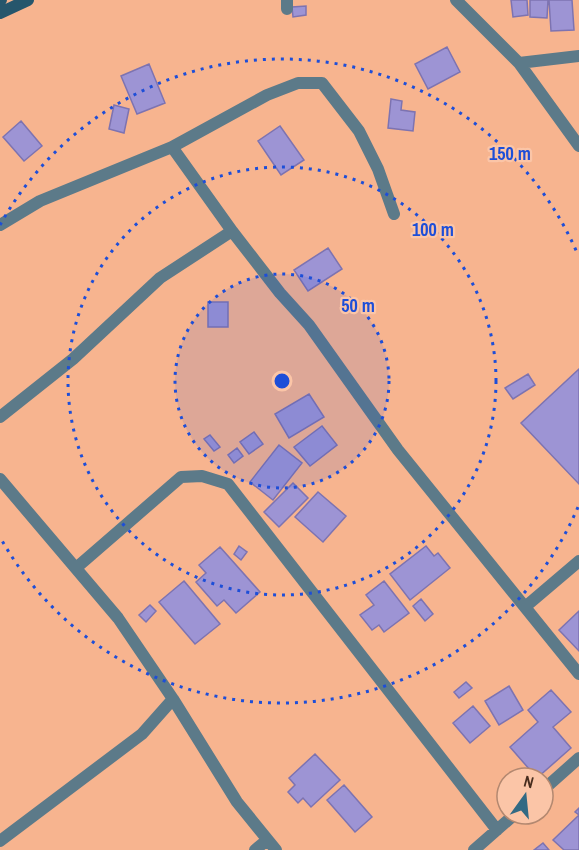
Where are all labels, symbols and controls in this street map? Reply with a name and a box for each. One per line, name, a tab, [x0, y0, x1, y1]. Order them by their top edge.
text: 150 m	[489, 141, 531, 166]
text: 100 m	[412, 217, 454, 242]
text: 50 m	[341, 293, 375, 318]
centre of rings	[272, 371, 292, 391]
north arrow	[495, 766, 555, 826]
text: N	[521, 770, 536, 793]

